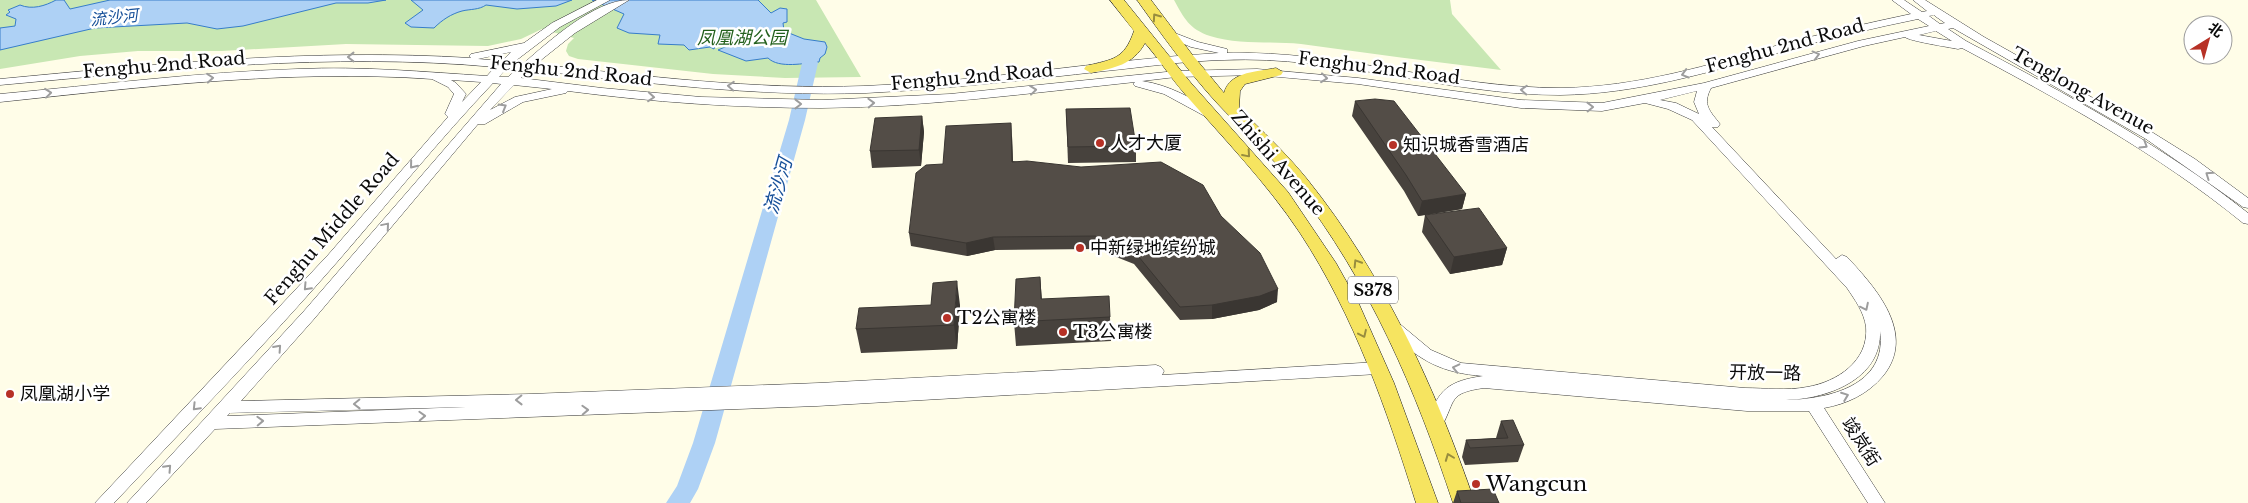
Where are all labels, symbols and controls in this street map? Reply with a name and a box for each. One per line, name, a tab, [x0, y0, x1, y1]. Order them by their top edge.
water label: 流沙河	[89, 4, 142, 29]
one-way arrow	[1153, 13, 1162, 22]
street label: Fenghu 2nd Road	[1703, 14, 1867, 78]
north arrow	[2183, 15, 2233, 65]
text: 北	[2205, 18, 2227, 41]
park label: 凤凰湖公园	[697, 27, 790, 49]
street label: Tenglong Avenue	[2008, 43, 2158, 139]
street label: Fenghu 2nd Road	[82, 47, 246, 83]
street label: Fenghu 2nd Road	[1297, 47, 1461, 89]
one-way arrow	[1812, 50, 1821, 61]
one-way arrow	[347, 52, 355, 62]
street label: Fenghu 2nd Road	[489, 52, 653, 90]
street label: Fenghu 2nd Road	[890, 59, 1054, 95]
one-way arrow	[1681, 68, 1689, 78]
one-way arrow	[1321, 72, 1329, 83]
one-way arrow	[207, 73, 215, 84]
one-way arrow	[727, 81, 735, 92]
one-way arrow	[1520, 84, 1528, 95]
one-way arrow	[1029, 85, 1037, 96]
one-way arrow	[45, 88, 53, 99]
one-way arrow	[647, 91, 655, 102]
one-way arrow	[867, 98, 875, 108]
one-way arrow	[795, 99, 803, 109]
one-way arrow	[1586, 102, 1594, 112]
one-way arrow	[497, 103, 506, 113]
street label: Zhishi Avenue	[1226, 106, 1330, 220]
place label: 人才大厦	[1110, 132, 1182, 154]
place label: 知识城香雪酒店	[1403, 134, 1529, 156]
marker: 人才大厦	[1094, 137, 1106, 149]
marker: 知识城香雪酒店	[1387, 139, 1399, 151]
one-way arrow	[2139, 139, 2148, 148]
street label: Fenghu Middle Road	[260, 149, 404, 309]
one-way arrow	[1241, 149, 1250, 158]
water label: 流沙河	[759, 152, 798, 217]
one-way arrow	[411, 159, 419, 168]
one-way arrow	[2205, 172, 2215, 181]
one-way arrow	[380, 223, 389, 232]
place label: 中新绿地缤纷城	[1090, 237, 1216, 259]
marker: 中新绿地缤纷城	[1074, 242, 1086, 254]
one-way arrow	[1354, 259, 1364, 268]
road number: S378	[1348, 276, 1398, 304]
one-way arrow	[304, 282, 313, 291]
one-way arrow	[1859, 302, 1870, 311]
place label: T2公寓楼	[957, 307, 1037, 329]
marker: T2公寓楼	[941, 312, 953, 324]
place label: T3公寓楼	[1073, 321, 1153, 343]
marker: T3公寓楼	[1057, 326, 1069, 338]
one-way arrow	[1357, 329, 1367, 338]
one-way arrow	[273, 345, 282, 354]
street label: 开放一路	[1729, 361, 1801, 385]
one-way arrow	[1452, 363, 1461, 374]
place label: 凤凰湖小学	[20, 383, 110, 405]
marker: 凤凰湖小学	[4, 388, 16, 400]
one-way arrow	[1840, 392, 1849, 402]
one-way arrow	[515, 395, 522, 405]
one-way arrow	[353, 399, 360, 409]
one-way arrow	[193, 401, 202, 410]
one-way arrow	[581, 404, 589, 415]
one-way arrow	[419, 410, 427, 421]
street label: 竣岚街	[1837, 413, 1885, 471]
one-way arrow	[256, 416, 264, 426]
one-way arrow	[1445, 453, 1455, 462]
one-way arrow	[162, 464, 171, 473]
place label: Wangcun	[1485, 471, 1587, 497]
marker: Wangcun	[1470, 478, 1482, 490]

